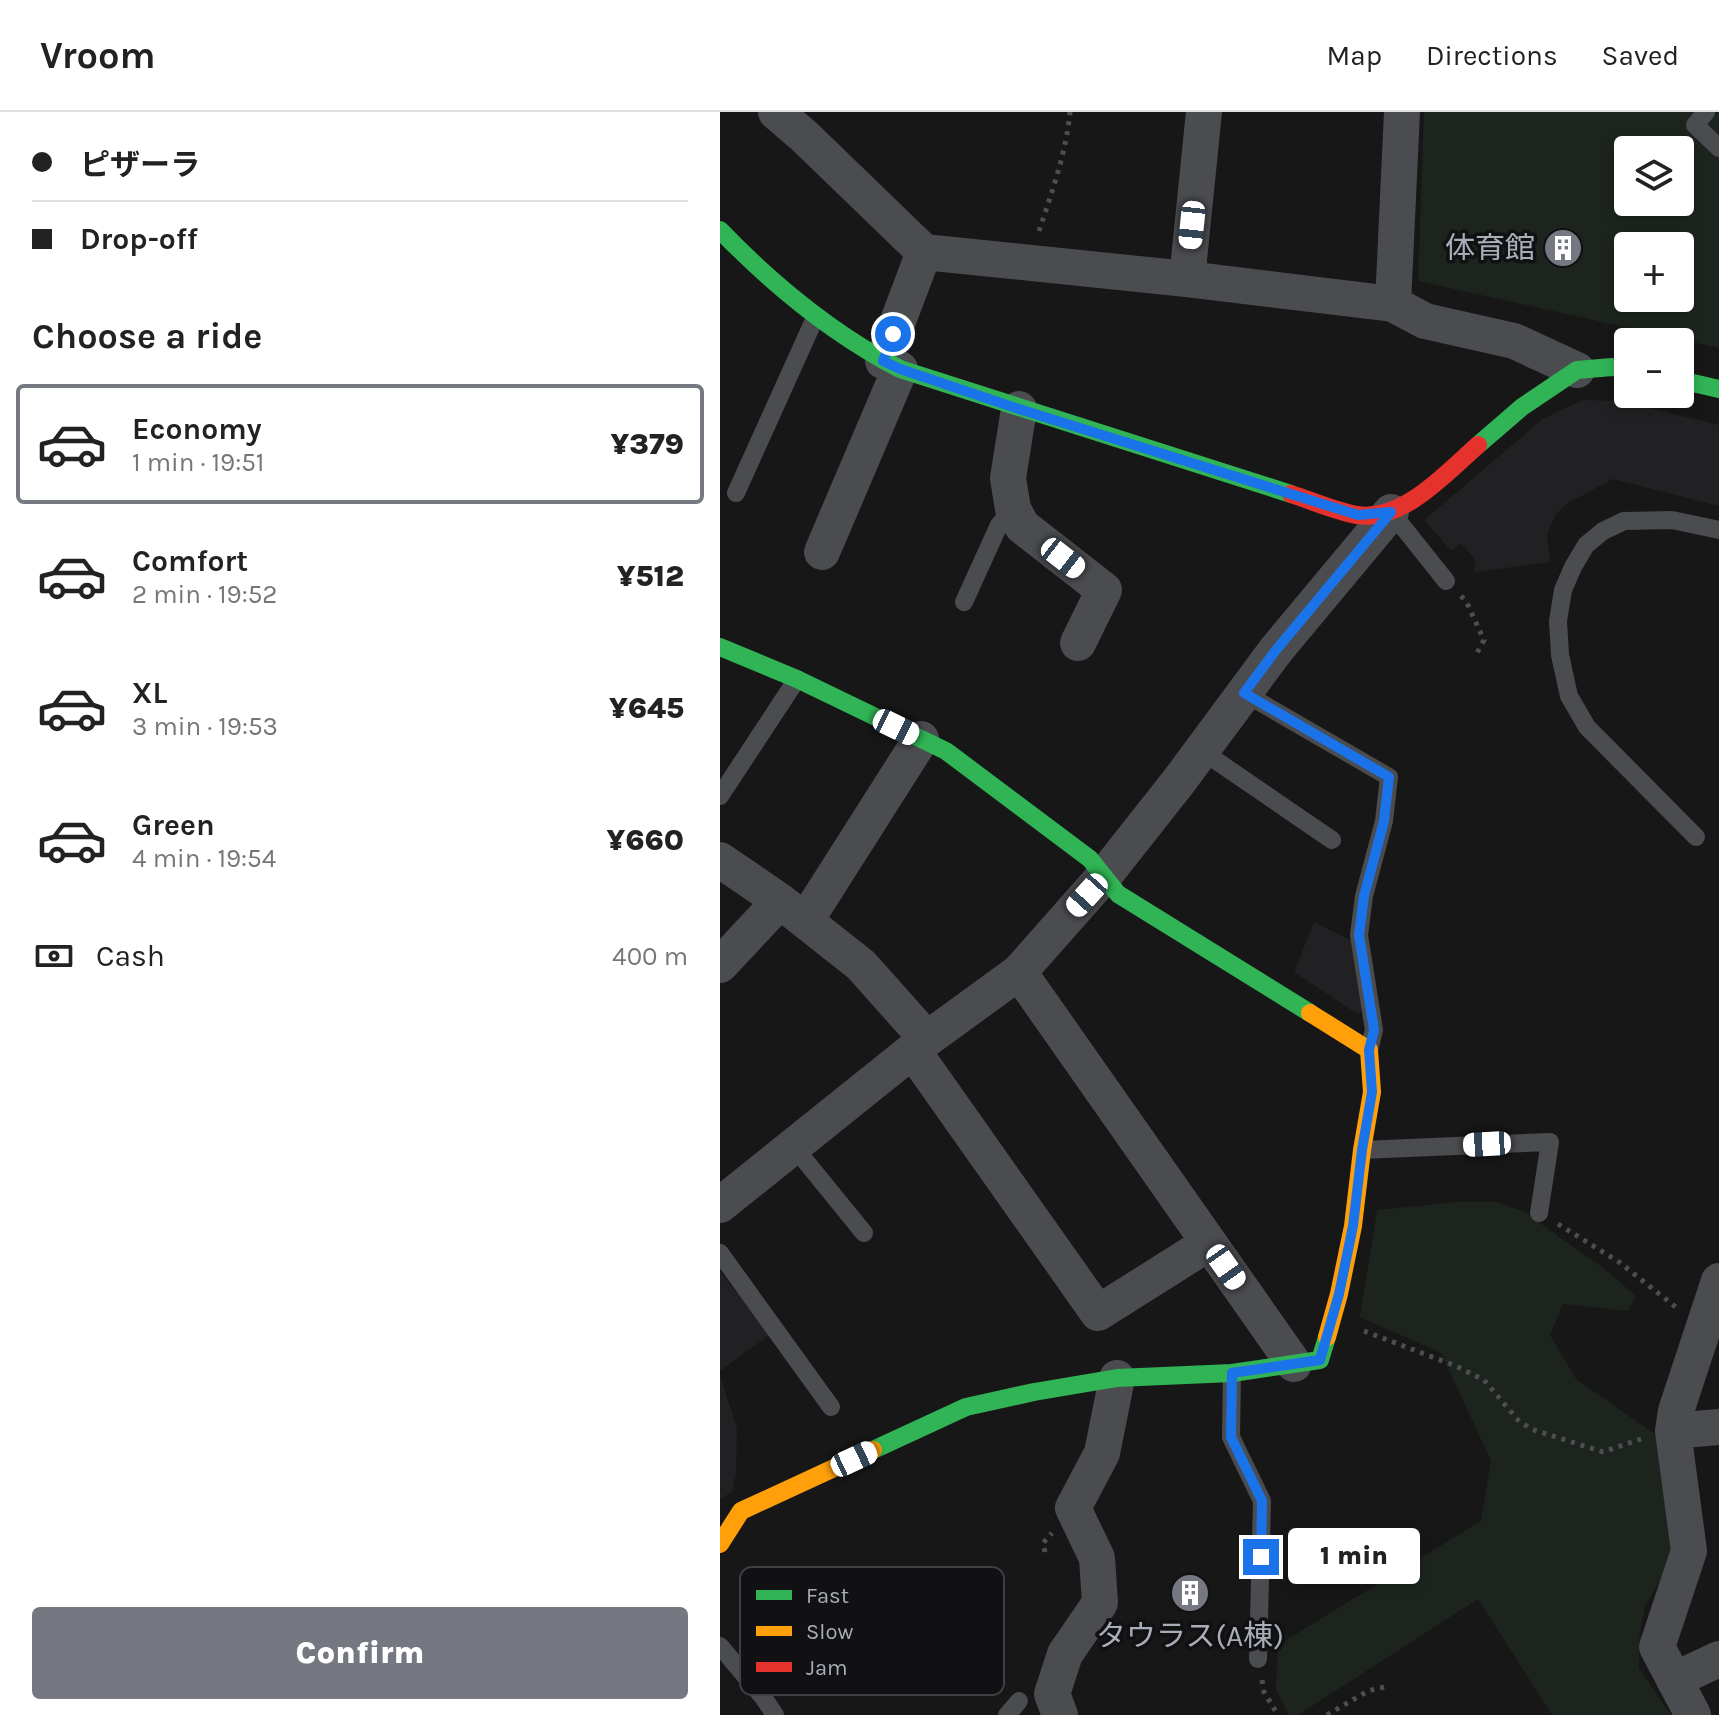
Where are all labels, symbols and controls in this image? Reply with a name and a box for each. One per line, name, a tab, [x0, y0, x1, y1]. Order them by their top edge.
text: Vroom	[40, 33, 156, 78]
text: Map	[1327, 39, 1382, 72]
text: Directions	[1426, 39, 1558, 72]
text: Saved	[1602, 39, 1679, 72]
map controls	[1614, 136, 1694, 408]
button: layers	[1614, 136, 1694, 216]
text: ピザーラ	[80, 147, 200, 183]
car	[1178, 200, 1206, 250]
text: Drop-off	[80, 221, 198, 257]
building icon: 体育館	[1542, 227, 1584, 269]
place label: 体育館	[1445, 230, 1535, 266]
button: +	[1614, 232, 1694, 312]
text: Choose a ride	[32, 315, 262, 357]
route start	[875, 316, 911, 352]
button: −	[1614, 328, 1694, 408]
icon: car	[36, 408, 108, 480]
text: Economy	[132, 411, 262, 447]
text: ¥379	[610, 426, 684, 462]
text: 1 min · 19:51	[132, 447, 264, 478]
car	[1037, 534, 1089, 582]
icon: car	[36, 540, 108, 612]
text: Comfort	[132, 543, 248, 579]
text: ¥512	[617, 558, 684, 594]
text: 2 min · 19:52	[132, 579, 277, 610]
icon: car	[36, 672, 108, 744]
text: XL	[132, 675, 167, 711]
text: ¥645	[609, 690, 684, 726]
car	[869, 706, 923, 748]
text: 3 min · 19:53	[132, 711, 278, 742]
icon: car	[36, 804, 108, 876]
text: Green	[132, 807, 215, 843]
text: ¥660	[606, 822, 684, 858]
text: 4 min · 19:54	[132, 843, 276, 874]
car	[1062, 869, 1112, 921]
icon: cash	[32, 934, 76, 978]
text: Cash	[96, 938, 165, 974]
text: 400 m	[612, 941, 688, 972]
car	[1462, 1131, 1512, 1157]
car	[1202, 1240, 1250, 1294]
car	[827, 1438, 881, 1480]
callout: 1 min	[1289, 1529, 1421, 1585]
route end	[1243, 1539, 1279, 1575]
text: 1 min	[1320, 1540, 1388, 1571]
legend	[740, 1567, 1004, 1695]
building icon: タウラス(A棟)	[1169, 1572, 1211, 1614]
text: Fast	[806, 1583, 849, 1609]
button: Confirm	[32, 1607, 688, 1699]
place label: タウラス(A棟)	[1096, 1618, 1284, 1654]
text: Slow	[806, 1619, 853, 1645]
text: Jam	[806, 1655, 848, 1681]

